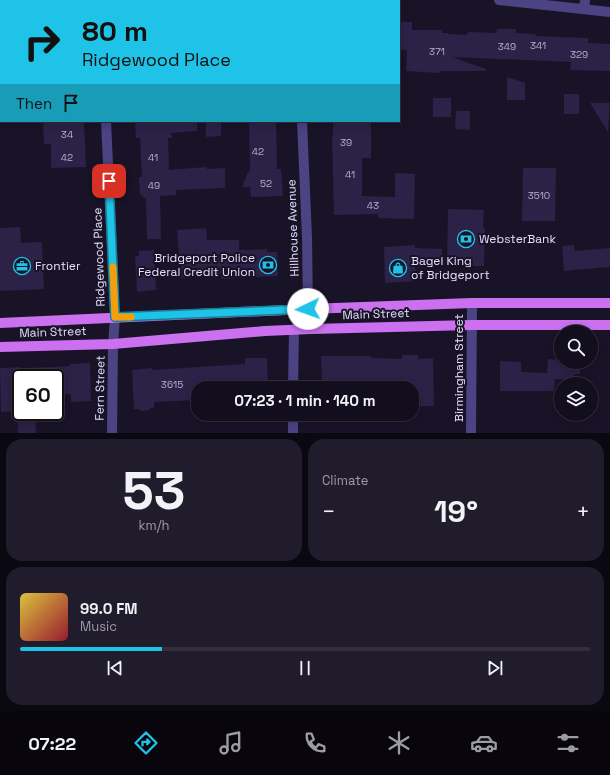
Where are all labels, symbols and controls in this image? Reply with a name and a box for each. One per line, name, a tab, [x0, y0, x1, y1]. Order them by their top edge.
text: 80 m	[82, 13, 148, 49]
icon: right	[16, 16, 68, 68]
house number: 341	[530, 39, 546, 52]
house number: 349	[498, 40, 516, 53]
house number: 371	[429, 45, 445, 58]
text: Ridgewood Place	[82, 48, 231, 71]
house number: 329	[570, 48, 588, 61]
icon: arrive	[60, 92, 82, 114]
text: Then	[16, 94, 52, 113]
house number: 34	[61, 128, 73, 141]
house number: 39	[340, 136, 352, 149]
house number: 42	[252, 145, 264, 158]
house number: 42	[61, 151, 73, 164]
house number: 41	[148, 151, 158, 164]
pin	[92, 164, 126, 198]
house number: 41	[345, 168, 355, 181]
icon: arrive	[98, 170, 120, 192]
house number: 52	[260, 177, 272, 190]
house number: 49	[148, 179, 160, 192]
street label: Hillhouse Avenue	[283, 179, 303, 277]
house number: 3510	[528, 189, 550, 202]
house number: 43	[367, 199, 379, 212]
street label: Ridgewood Place	[89, 207, 109, 307]
bank icon: WebsterBank	[456, 229, 476, 249]
place label: WebsterBank	[479, 231, 556, 247]
place label: Bridgeport Police Federal Credit Union	[138, 250, 255, 280]
place label: Bagel King of Bridgeport	[411, 253, 490, 283]
bank icon: Bridgeport Police Federal Credit Union	[258, 255, 278, 275]
office icon: Frontier	[12, 256, 32, 276]
place label: Frontier	[35, 258, 81, 274]
shop icon: Bagel King of Bridgeport	[388, 258, 408, 278]
position arrow	[287, 288, 329, 330]
street label: Main Street	[342, 305, 410, 323]
street label: Birmingham Street	[451, 314, 467, 422]
street label: Main Street	[19, 323, 87, 341]
map controls	[554, 325, 598, 421]
button: search	[554, 325, 598, 369]
street label: Fern Street	[91, 355, 109, 421]
speed limit sign: 60	[12, 369, 64, 421]
button: layers	[554, 377, 598, 421]
house number: 3615	[161, 378, 183, 391]
text: 07:23 · 1 min · 140 m	[234, 391, 376, 410]
text: 53	[123, 458, 185, 524]
text: Climate	[322, 472, 368, 489]
text: 19°	[434, 492, 478, 531]
text: −	[322, 497, 336, 525]
text: +	[576, 497, 590, 525]
text: km/h	[139, 517, 169, 534]
text: 99.0 FM	[80, 599, 137, 618]
text: Music	[80, 618, 117, 635]
icon: previous	[104, 657, 126, 679]
icon: pause	[294, 657, 316, 679]
icon: next	[484, 657, 506, 679]
icon: directions	[132, 729, 160, 757]
icon: music	[217, 729, 245, 757]
icon: phone	[301, 729, 329, 757]
icon: climate	[385, 729, 413, 757]
icon: car	[470, 729, 498, 757]
icon: filters	[554, 729, 582, 757]
text: 07:22	[28, 732, 76, 755]

